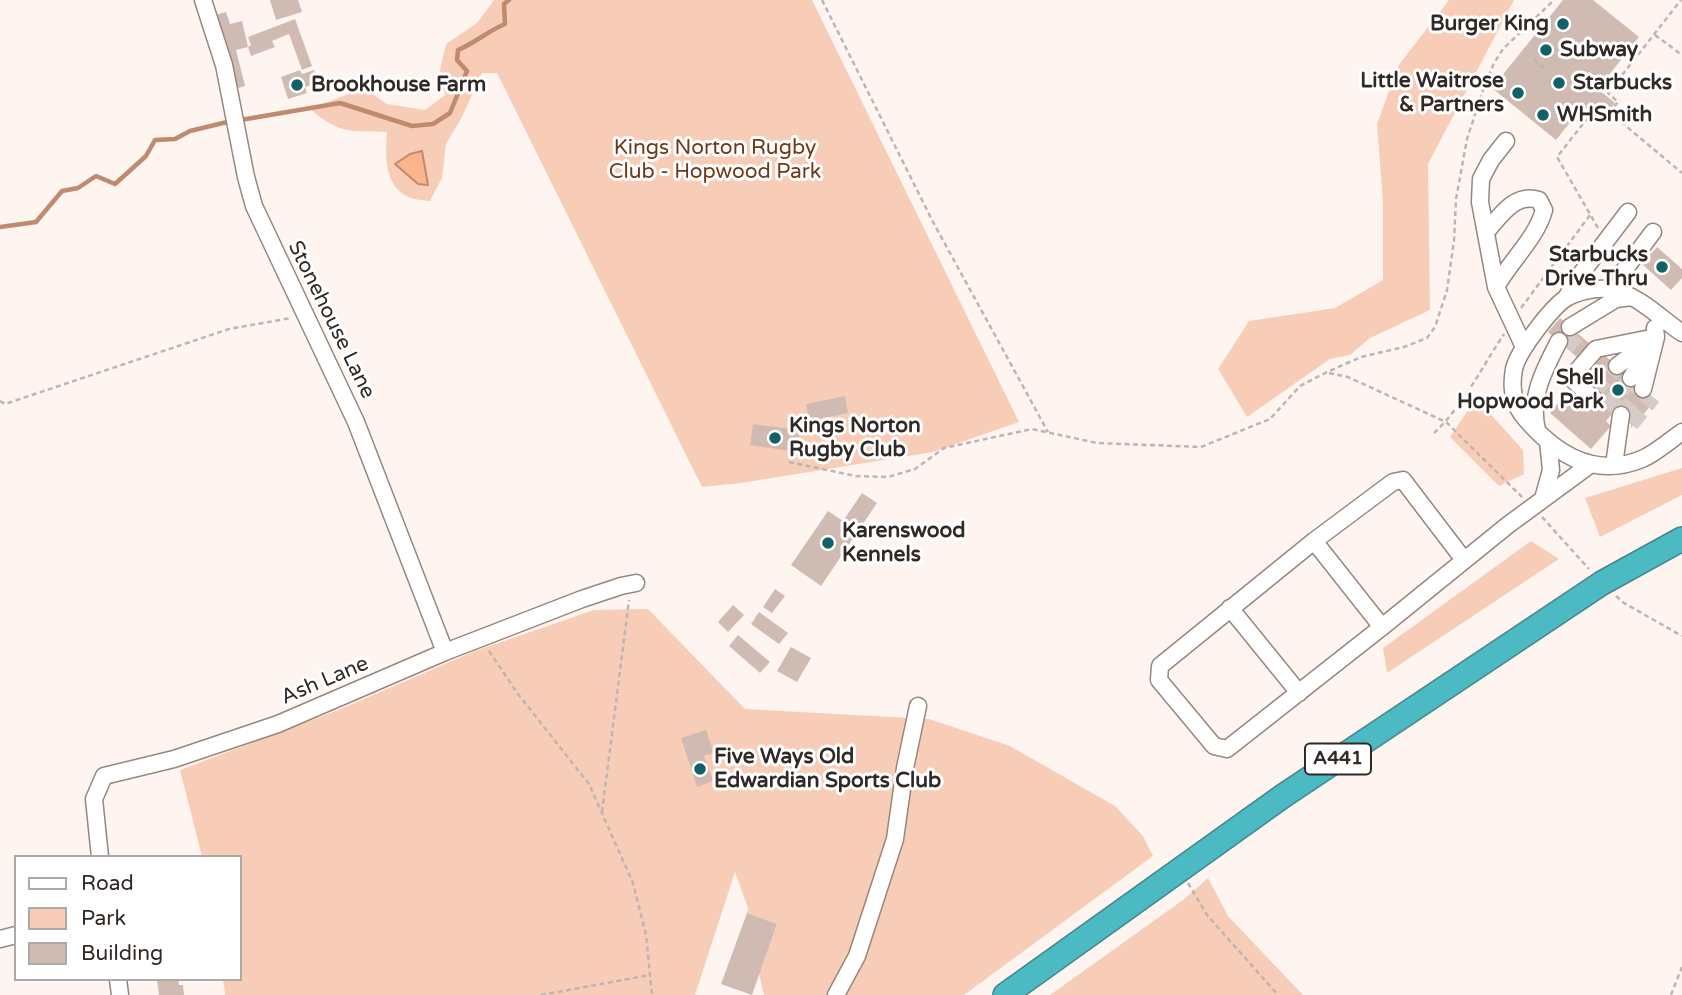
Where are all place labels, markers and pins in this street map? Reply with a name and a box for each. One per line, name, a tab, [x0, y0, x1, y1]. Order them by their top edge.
place label: Burger King	[1430, 11, 1549, 37]
marker: Burger King	[1555, 16, 1571, 32]
place label: Subway	[1560, 37, 1638, 63]
marker: Subway	[1538, 42, 1554, 58]
place label: Little Waitrose & Partners	[1360, 68, 1504, 118]
place label: Starbucks	[1573, 70, 1672, 96]
place label: Brookhouse Farm	[311, 72, 486, 98]
marker: Starbucks	[1551, 75, 1567, 91]
marker: Brookhouse Farm	[289, 77, 305, 93]
marker: Little Waitrose & Partners	[1510, 85, 1526, 101]
place label: WHSmith	[1557, 102, 1652, 128]
marker: WHSmith	[1535, 107, 1551, 123]
place label: Starbucks Drive Thru	[1545, 242, 1648, 292]
marker: Starbucks Drive Thru	[1654, 259, 1670, 275]
place label: Shell Hopwood Park	[1457, 365, 1604, 415]
marker: Shell Hopwood Park	[1610, 382, 1626, 398]
place label: Kings Norton Rugby Club	[789, 413, 921, 463]
marker: Kings Norton Rugby Club	[767, 430, 783, 446]
place label: Karenswood Kennels	[842, 518, 966, 568]
marker: Karenswood Kennels	[820, 535, 836, 551]
place label: Five Ways Old Edwardian Sports Club	[714, 744, 941, 794]
marker: Five Ways Old Edwardian Sports Club	[692, 761, 708, 777]

